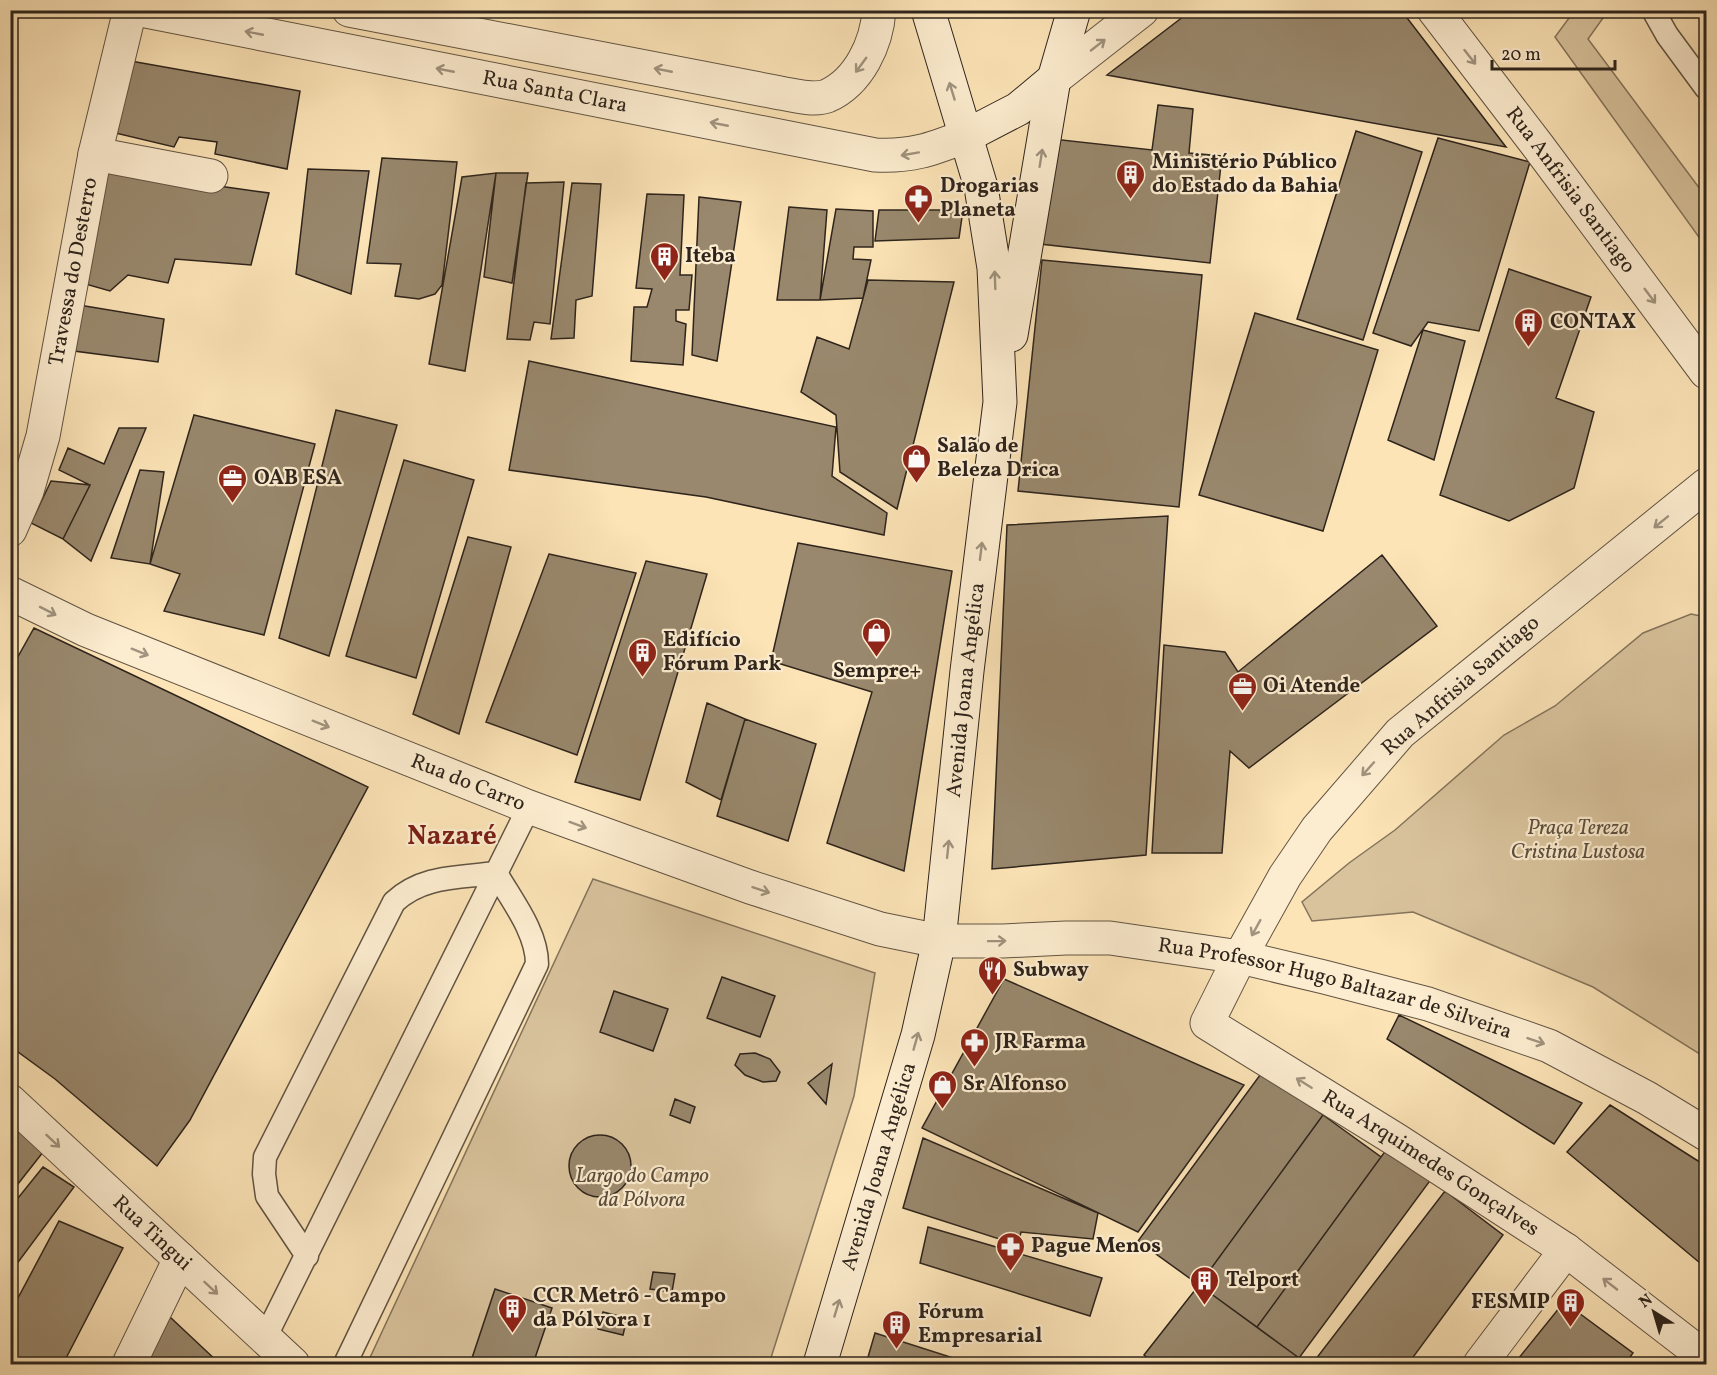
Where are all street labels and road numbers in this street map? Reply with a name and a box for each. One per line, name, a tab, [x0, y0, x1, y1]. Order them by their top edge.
street label: Rua Santa Clara	[480, 63, 630, 120]
street label: Rua Anfrisia Santiago	[1499, 101, 1642, 279]
street label: Travessa do Desterro	[42, 175, 105, 368]
street label: Avenida Joana Angélica	[939, 581, 992, 799]
street label: Rua Anfrisia Santiago	[1376, 609, 1546, 763]
street label: Rua do Carro	[406, 747, 530, 819]
street label: Rua Professor Hugo Baltazar de Silveira	[1156, 931, 1516, 1047]
street label: Avenida Joana Angélica	[834, 1059, 924, 1274]
street label: Rua Arquimedes Gonçalves	[1316, 1083, 1545, 1243]
street label: Rua Tingui	[106, 1189, 198, 1277]

